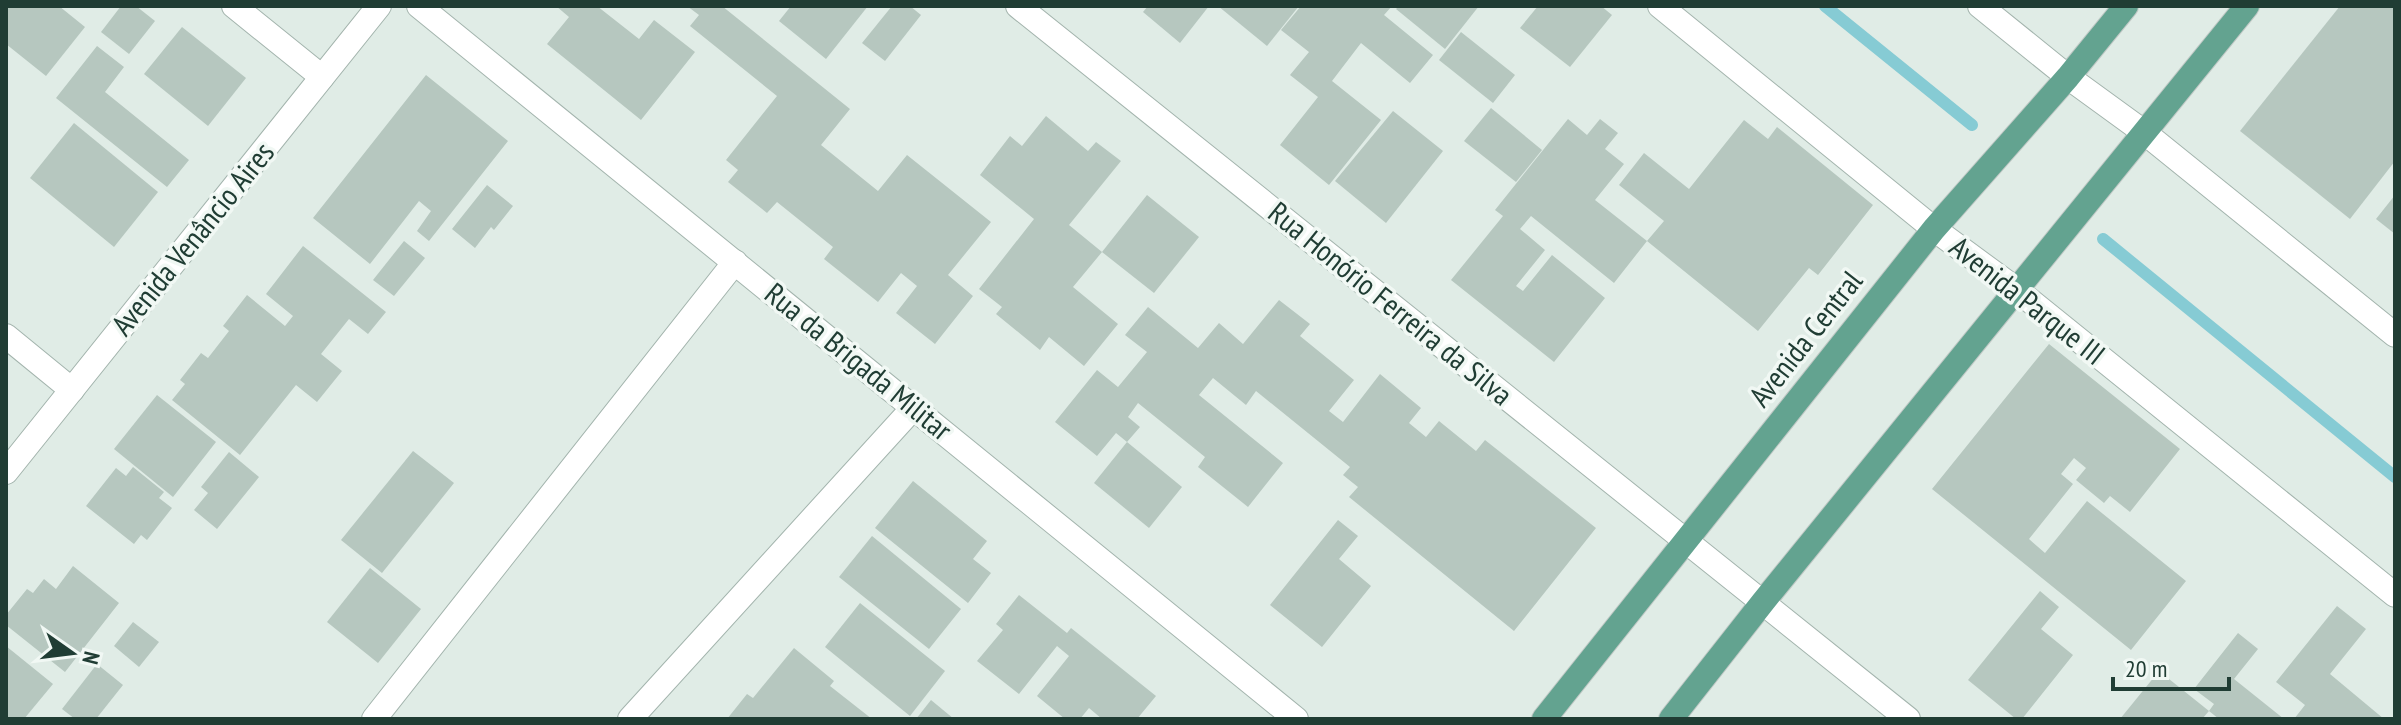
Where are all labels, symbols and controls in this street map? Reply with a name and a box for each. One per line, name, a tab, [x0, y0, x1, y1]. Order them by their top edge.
street label: Avenida Venâncio Aires	[102, 133, 282, 343]
street label: Rua Honório Ferreira da Silva	[1261, 192, 1521, 413]
street label: Avenida Parque III	[1942, 227, 2114, 373]
street label: Avenida Central	[1740, 262, 1870, 414]
street label: Rua da Brigada Militar	[757, 273, 961, 449]
north arrow	[32, 613, 112, 693]
scale bar	[2113, 641, 2229, 691]
text: N	[76, 649, 106, 667]
text: 20 m	[2125, 653, 2167, 684]

